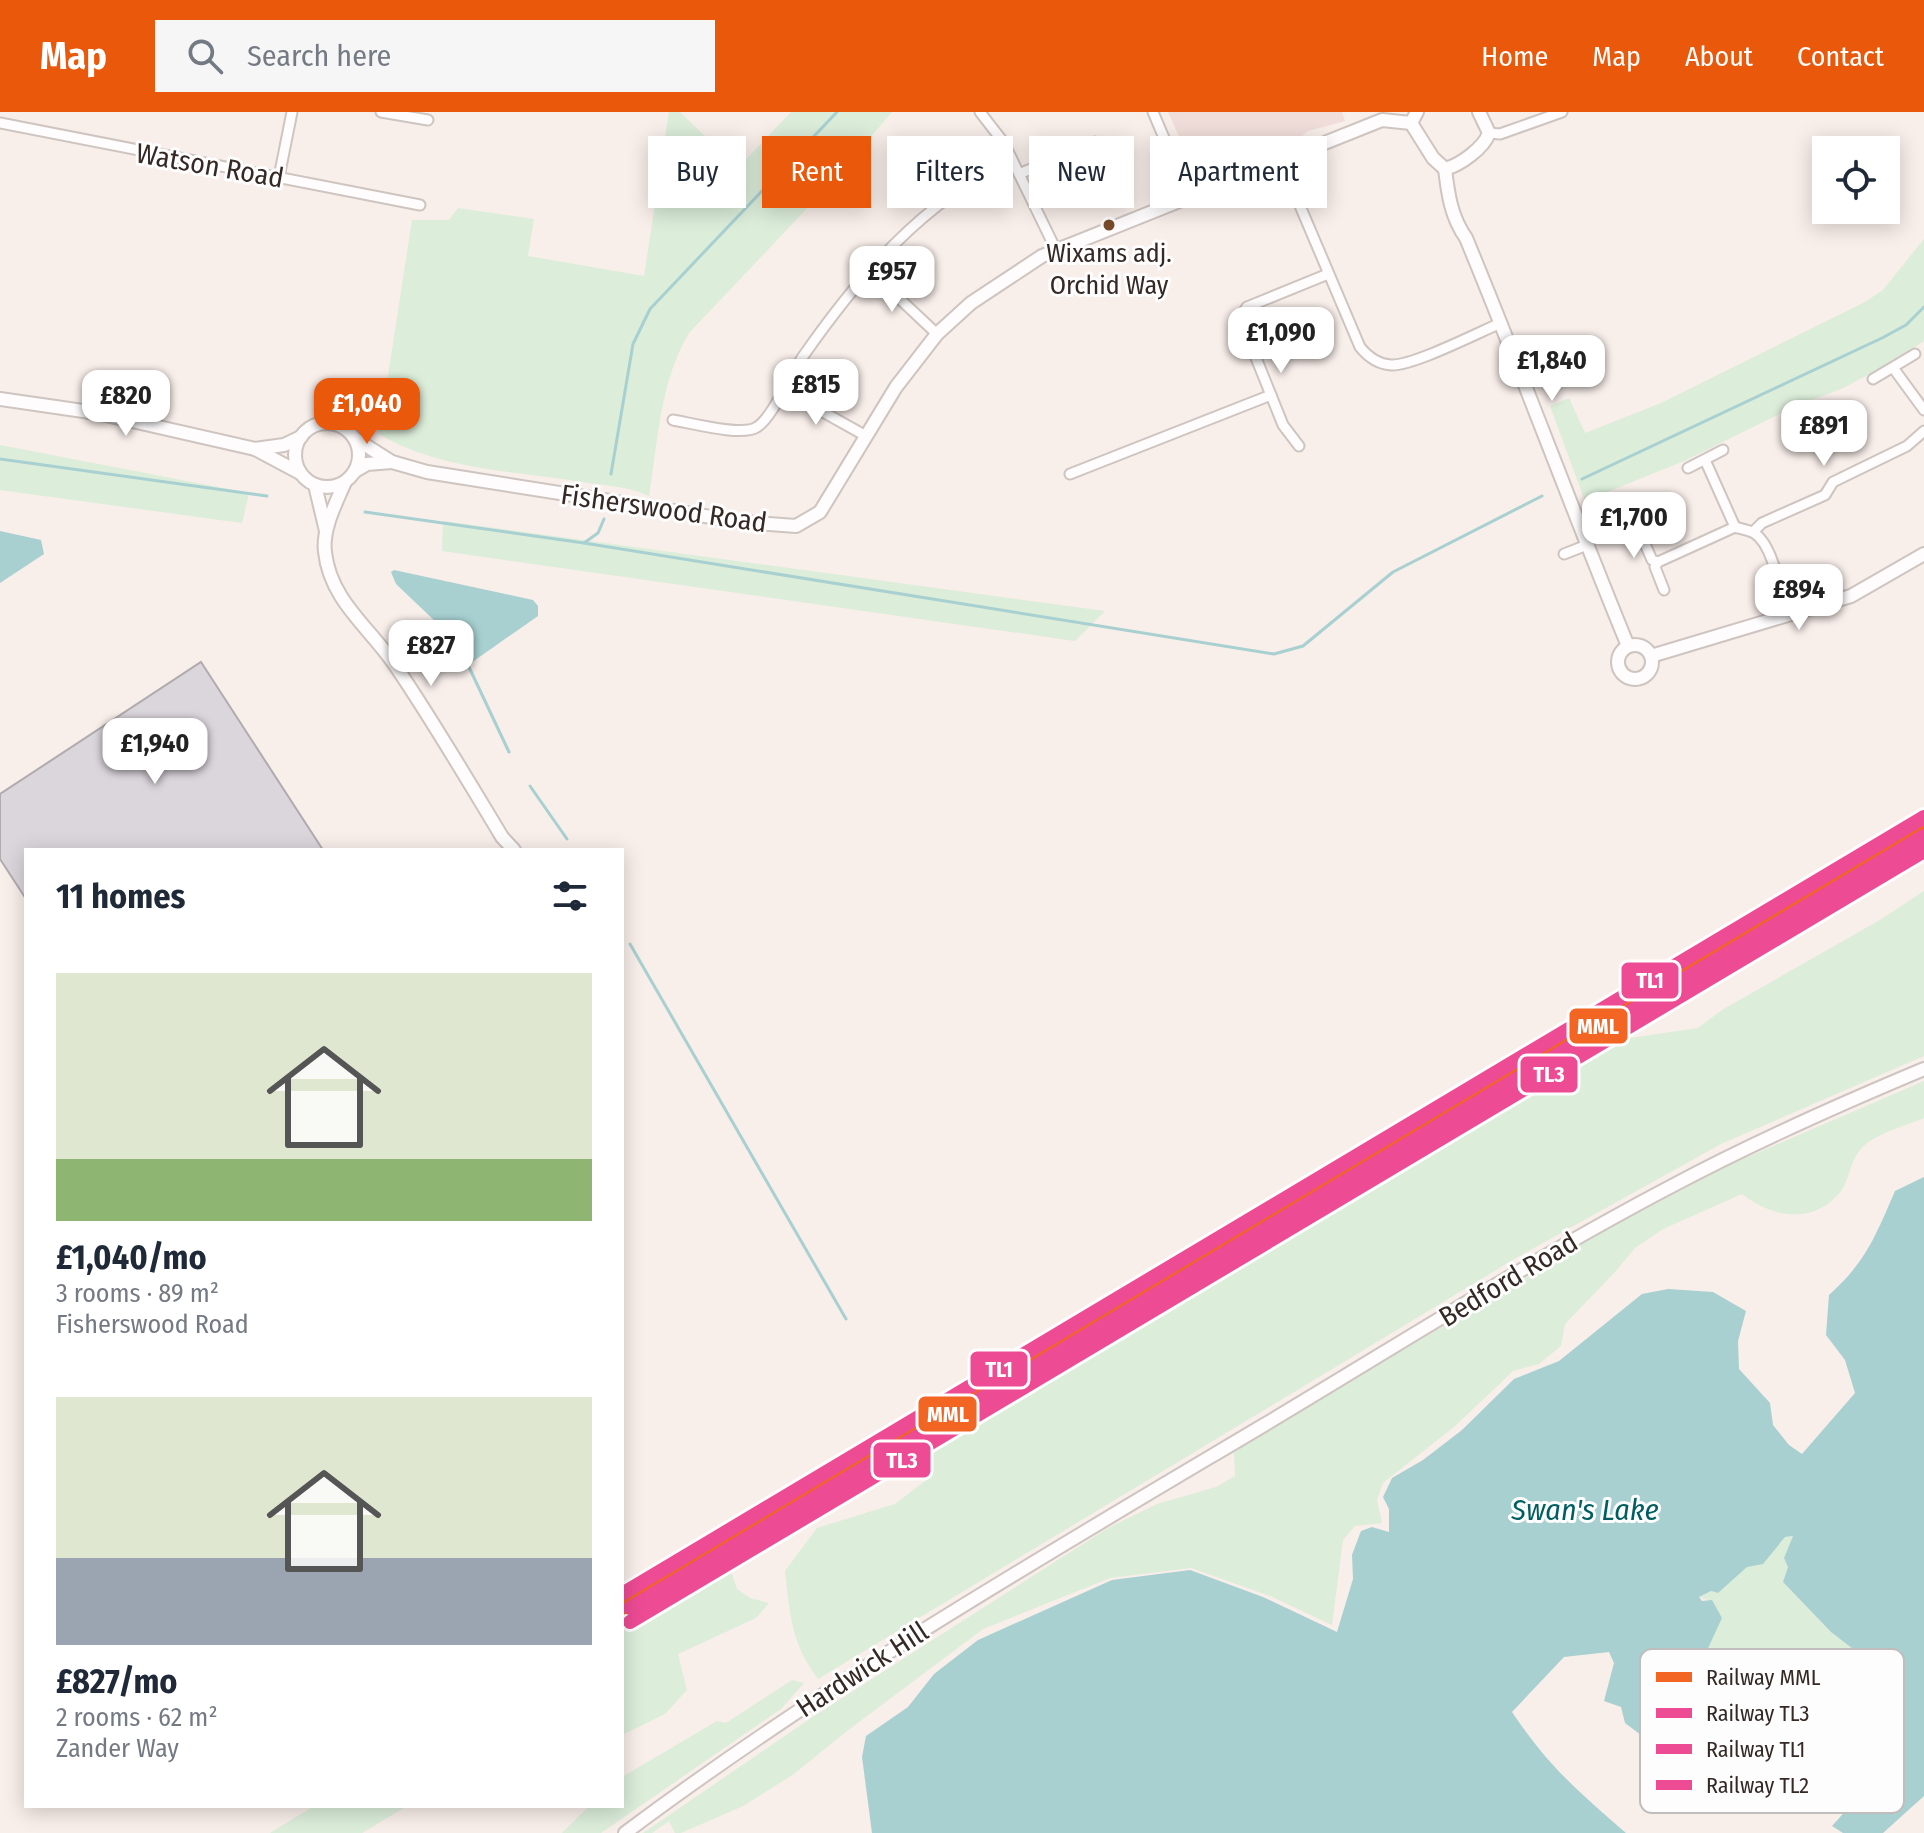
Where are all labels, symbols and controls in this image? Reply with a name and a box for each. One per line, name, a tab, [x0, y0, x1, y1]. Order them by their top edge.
search box	[155, 20, 715, 92]
text: Map	[40, 33, 107, 79]
icon: search	[183, 34, 227, 78]
text: Search here	[247, 38, 391, 74]
text: Home	[1481, 40, 1548, 73]
text: Map	[1592, 40, 1641, 73]
text: About	[1685, 40, 1753, 73]
text: Contact	[1797, 40, 1884, 73]
street label: Watson Road	[134, 136, 286, 195]
chip: Buy	[648, 136, 746, 208]
chip: Rent	[762, 136, 871, 208]
chip: Filters	[887, 136, 1013, 208]
chip: New	[1029, 136, 1134, 208]
chip: Apartment	[1150, 136, 1327, 208]
map controls	[1812, 136, 1900, 224]
button: locate	[1812, 136, 1900, 224]
marker: Wixams adj. Orchid Way	[1101, 217, 1117, 233]
place label: Wixams adj. Orchid Way	[1046, 238, 1172, 301]
pin: £957	[845, 246, 939, 314]
text: £957	[868, 256, 916, 287]
pin: £1,090	[1216, 307, 1346, 375]
text: £1,090	[1246, 317, 1316, 348]
pin: £1,840	[1487, 335, 1617, 403]
text: £1,840	[1517, 345, 1587, 376]
pin: £815	[769, 359, 863, 427]
text: £815	[791, 369, 841, 400]
pin: £820	[79, 370, 173, 438]
pin: £1,040	[302, 378, 432, 446]
text: £820	[100, 380, 152, 411]
text: £1,040	[332, 388, 402, 419]
pin: £891	[1777, 400, 1871, 468]
text: £891	[1799, 410, 1849, 441]
street label: Fisherswood Road	[559, 478, 769, 539]
pin: £1,700	[1569, 492, 1699, 560]
text: £1,700	[1600, 502, 1668, 533]
pin: £894	[1752, 564, 1846, 632]
text: £894	[1773, 574, 1825, 605]
pin: £827	[384, 620, 478, 688]
text: £827	[407, 630, 455, 661]
pin: £1,940	[90, 718, 220, 786]
text: £1,940	[121, 728, 189, 759]
icon: filters	[548, 874, 592, 918]
text: 11 homes	[56, 876, 185, 917]
line badge: TL1	[1620, 961, 1680, 1000]
text: TL1	[1636, 967, 1664, 994]
line badge: MML	[1568, 1007, 1629, 1045]
text: MML	[1577, 1013, 1620, 1040]
icon: home	[252, 1025, 396, 1169]
line badge: TL3	[1519, 1055, 1579, 1094]
text: TL3	[1533, 1061, 1565, 1088]
street label: Bedford Road	[1433, 1225, 1584, 1334]
text: £1,040/mo	[56, 1237, 207, 1278]
text: 3 rooms · 89 m²	[56, 1278, 219, 1309]
text: Fisherswood Road	[56, 1309, 249, 1340]
line badge: TL1	[969, 1350, 1029, 1388]
text: TL1	[985, 1356, 1013, 1383]
line badge: MML	[917, 1395, 978, 1433]
text: MML	[927, 1401, 970, 1428]
line badge: TL3	[872, 1441, 932, 1479]
text: TL3	[886, 1447, 918, 1474]
icon: home	[252, 1449, 396, 1593]
water label: Swan's Lake	[1510, 1492, 1659, 1528]
street label: Hardwick Hill	[790, 1615, 934, 1724]
legend	[1640, 1649, 1904, 1813]
text: £827/mo	[56, 1661, 177, 1702]
text: Railway MML	[1706, 1664, 1821, 1691]
text: Railway TL3	[1706, 1700, 1809, 1727]
text: 2 rooms · 62 m²	[56, 1702, 218, 1733]
text: Zander Way	[56, 1733, 179, 1764]
text: Railway TL1	[1706, 1736, 1805, 1763]
text: Railway TL2	[1706, 1772, 1809, 1799]

